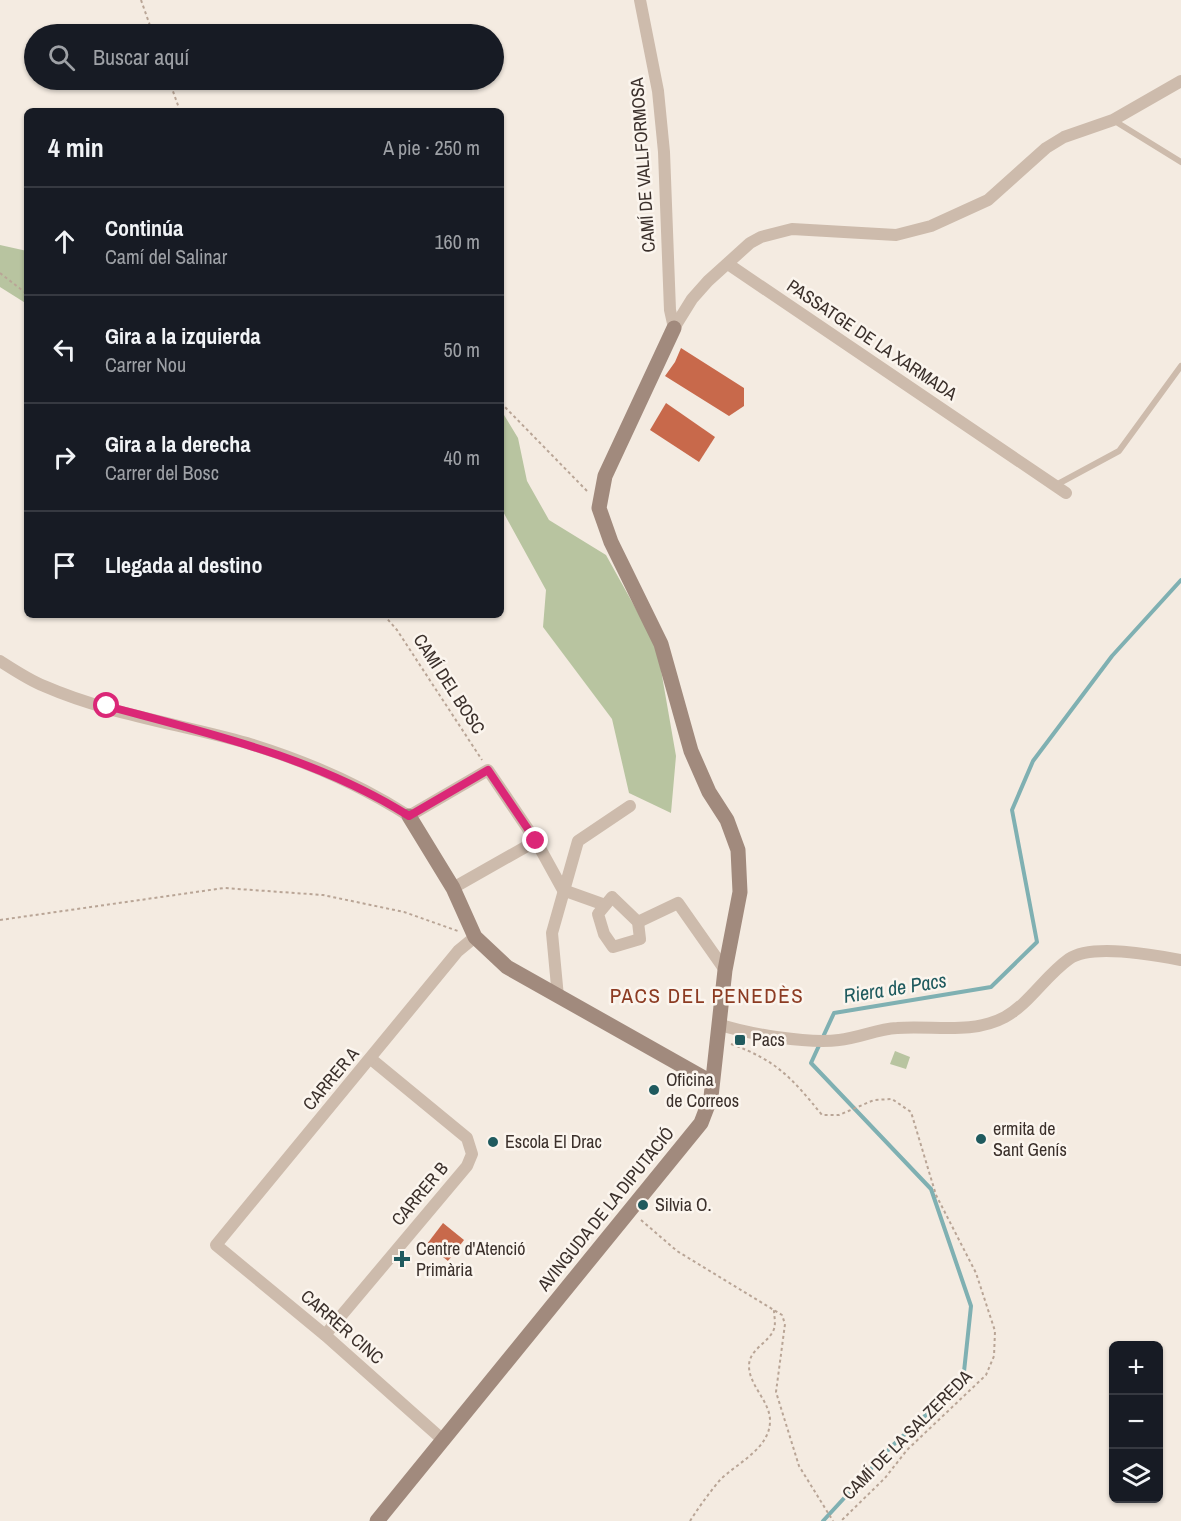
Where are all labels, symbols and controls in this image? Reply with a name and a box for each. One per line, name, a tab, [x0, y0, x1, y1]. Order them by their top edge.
search box	[24, 24, 504, 90]
icon: search	[45, 41, 78, 74]
text: Buscar aquí	[93, 42, 189, 72]
street label: CAMÍ DE VALLFORMOSA	[624, 77, 661, 253]
text: 4 min	[48, 130, 104, 165]
text: A pie · 250 m	[383, 134, 480, 161]
text: Continúa	[105, 213, 183, 243]
icon: ahead	[48, 225, 81, 258]
text: 160 m	[434, 228, 480, 255]
text: Camí del Salinar	[105, 243, 227, 270]
street label: PASSATGE DE LA XARMADA	[782, 273, 962, 406]
text: Gira a la izquierda	[105, 321, 260, 351]
icon: left	[48, 333, 81, 366]
text: 50 m	[444, 336, 480, 363]
text: Carrer Nou	[105, 351, 186, 378]
text: Gira a la derecha	[105, 429, 250, 459]
icon: right	[48, 441, 81, 474]
text: 40 m	[444, 444, 480, 471]
text: Carrer del Bosc	[105, 459, 219, 486]
icon: arrive	[48, 549, 81, 582]
text: Llegada al destino	[105, 550, 262, 580]
street label: CAMÍ DEL BOSC	[408, 629, 491, 739]
route start	[93, 692, 119, 718]
route end	[522, 827, 548, 853]
water label: Riera de Pacs	[841, 966, 948, 1009]
district label: PACS DEL PENEDÈS	[610, 981, 804, 1010]
place label: Pacs	[752, 1027, 785, 1052]
marker: Pacs	[733, 1033, 747, 1047]
street label: CARRER A	[297, 1042, 365, 1116]
place label: Oficina de Correos	[666, 1067, 739, 1113]
marker: Oficina de Correos	[647, 1083, 661, 1097]
place label: ermita de Sant Genís	[993, 1116, 1067, 1162]
street label: AVINGUDA DE LA DIPUTACIÓ	[531, 1121, 680, 1297]
place label: Escola El Drac	[505, 1129, 602, 1154]
marker: ermita de Sant Genís	[974, 1132, 988, 1146]
marker: Escola El Drac	[486, 1135, 500, 1149]
street label: CARRER B	[386, 1156, 454, 1231]
place label: Silvia O.	[655, 1192, 712, 1217]
marker: Silvia O.	[636, 1198, 650, 1212]
place label: Centre d'Atenció Primària	[416, 1236, 526, 1282]
marker: Centre d'Atenció Primària	[393, 1250, 411, 1268]
street label: CARRER CINC	[295, 1284, 389, 1370]
map controls	[1109, 1341, 1163, 1503]
button: +	[1109, 1341, 1163, 1395]
street label: CAMÍ DE LA SALZEREDA	[836, 1364, 977, 1505]
button: −	[1109, 1395, 1163, 1449]
button: layers	[1109, 1449, 1163, 1503]

